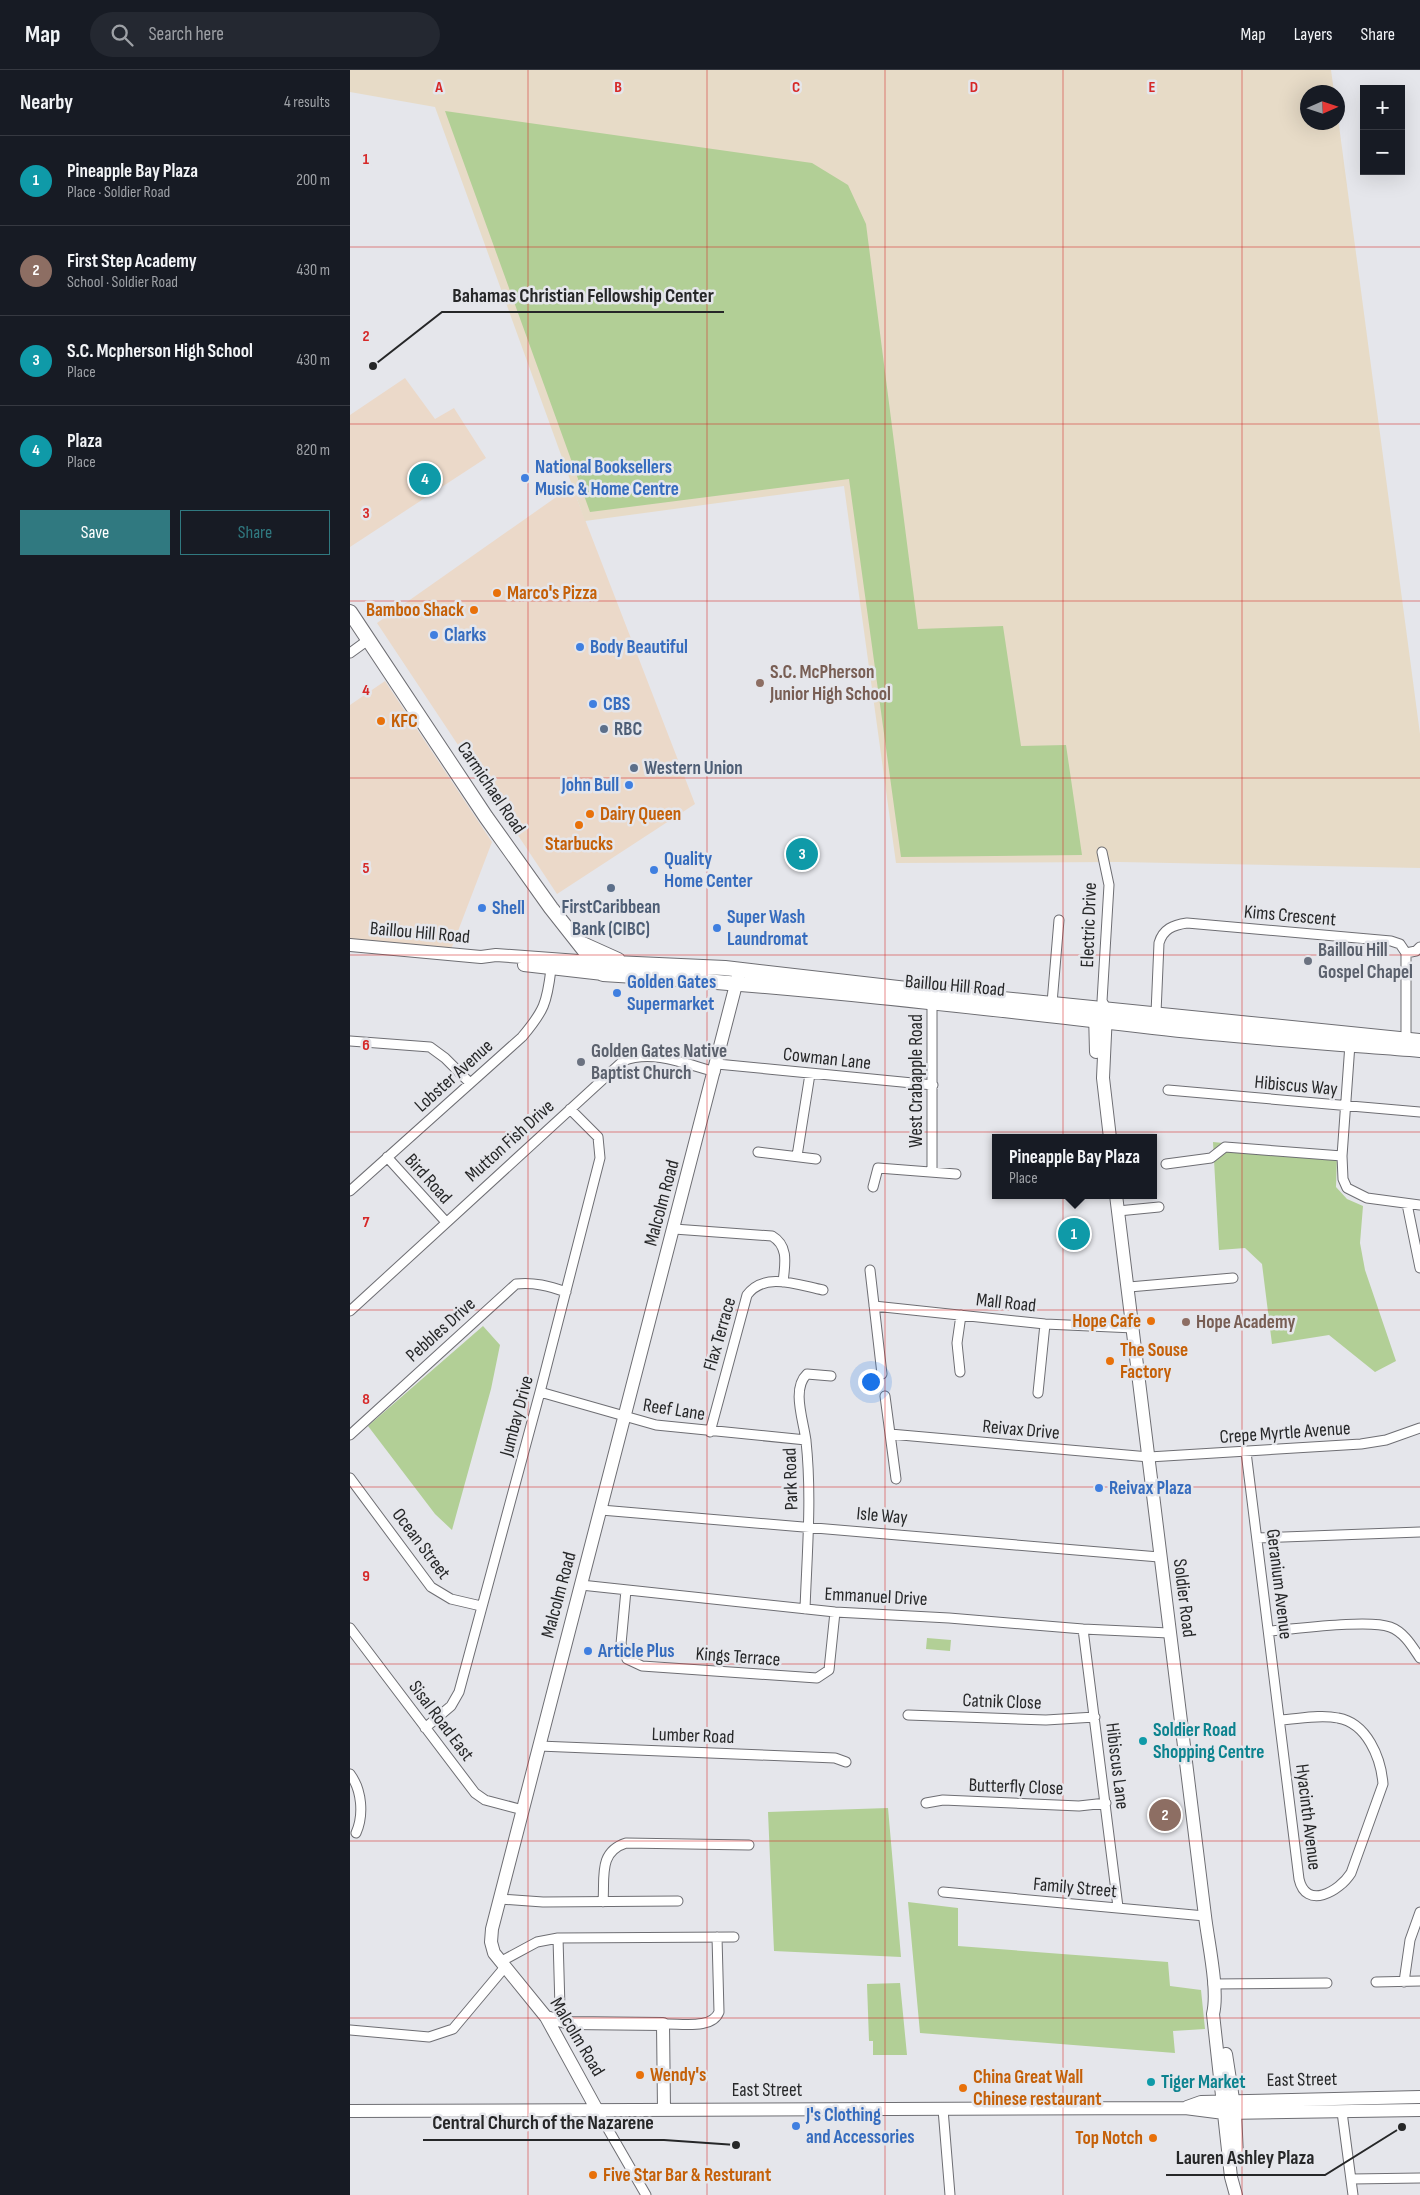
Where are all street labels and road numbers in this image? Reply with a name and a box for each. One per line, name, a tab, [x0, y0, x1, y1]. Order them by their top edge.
street label: Carmichael Road	[452, 738, 530, 838]
street label: Electric Drive	[1076, 882, 1102, 968]
street label: Kims Crescent	[1243, 901, 1337, 931]
street label: Baillou Hill Road	[369, 917, 471, 949]
street label: Baillou Hill Road	[904, 970, 1006, 1002]
street label: West Crabapple Road	[905, 1014, 928, 1148]
street label: Lobster Avenue	[410, 1035, 498, 1117]
street label: Cowman Lane	[782, 1043, 872, 1075]
street label: Hibiscus Way	[1254, 1071, 1339, 1101]
street label: Mutton Fish Drive	[461, 1095, 559, 1187]
street label: Bird Road	[399, 1149, 457, 1209]
street label: Malcolm Road	[640, 1158, 684, 1248]
street label: Mall Road	[975, 1288, 1037, 1318]
street label: Pebbles Drive	[401, 1293, 481, 1367]
street label: Flax Terrace	[699, 1295, 741, 1373]
street label: Jumbay Drive	[495, 1373, 539, 1460]
street label: Reef Lane	[641, 1394, 707, 1426]
street label: Reivax Drive	[981, 1415, 1061, 1445]
street label: Crepe Myrtle Avenue	[1219, 1417, 1351, 1449]
street label: Park Road	[778, 1447, 804, 1511]
street label: Isle Way	[855, 1502, 909, 1530]
street label: Ocean Street	[387, 1504, 455, 1584]
street label: Geranium Avenue	[1261, 1528, 1297, 1640]
street label: Malcolm Road	[537, 1550, 581, 1640]
street label: Soldier Road	[1168, 1558, 1200, 1638]
street label: Emmanuel Drive	[824, 1583, 928, 1611]
street label: Kings Terrace	[695, 1643, 781, 1671]
street label: Sisal Road East	[403, 1676, 479, 1766]
street label: Catnik Close	[962, 1689, 1042, 1715]
street label: Hibiscus Lane	[1100, 1721, 1134, 1811]
street label: Lumber Road	[651, 1723, 735, 1749]
street label: Hyacinth Avenue	[1290, 1763, 1326, 1871]
street label: Butterfly Close	[968, 1774, 1064, 1800]
street label: Family Street	[1032, 1873, 1118, 1903]
street label: Malcolm Road	[544, 1993, 610, 2081]
street label: East Street	[1267, 2068, 1338, 2092]
street label: East Street	[732, 2079, 802, 2102]

